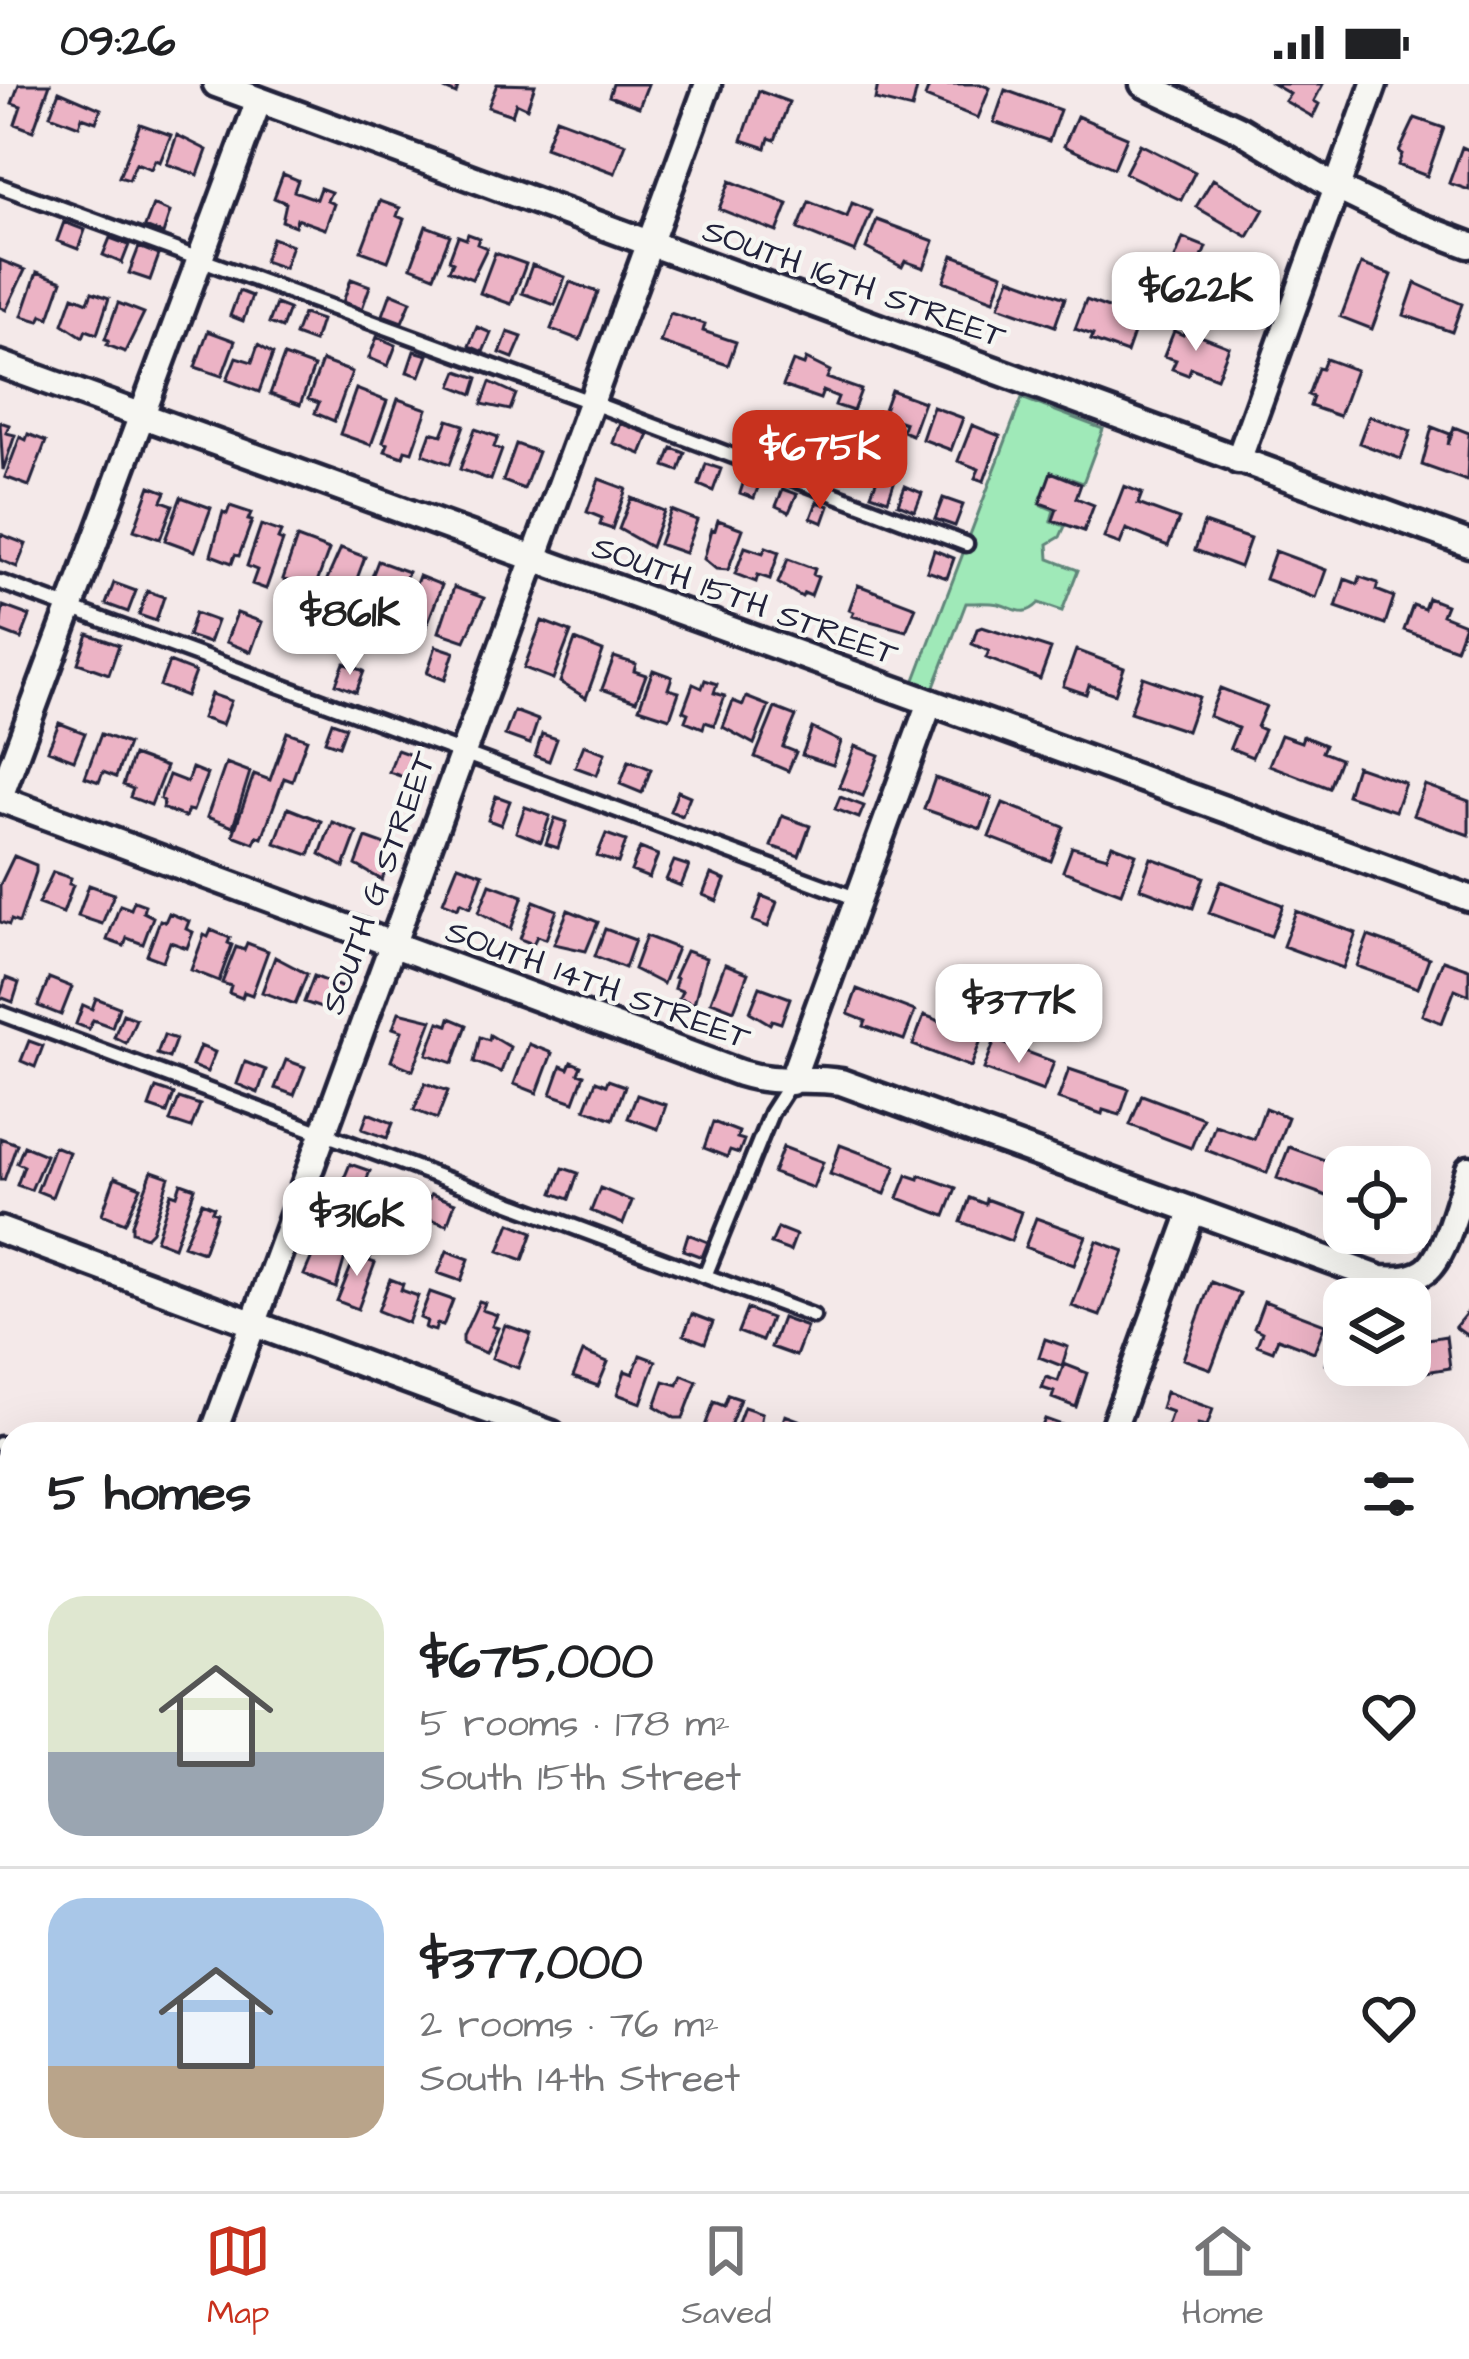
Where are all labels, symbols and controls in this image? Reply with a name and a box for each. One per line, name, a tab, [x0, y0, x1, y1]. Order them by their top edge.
text: 09:26	[60, 11, 176, 73]
street label: SOUTH 16TH STREET	[696, 208, 1012, 360]
pin: $622K	[1112, 252, 1280, 354]
text: $622K	[1139, 264, 1253, 318]
pin: $675K	[736, 410, 904, 512]
text: $675K	[759, 422, 881, 476]
street label: SOUTH 15TH STREET	[586, 524, 904, 678]
pin: $861K	[266, 576, 434, 678]
text: $861K	[300, 588, 400, 642]
street label: SOUTH G STREET	[310, 745, 448, 1021]
street label: SOUTH 14TH STREET	[439, 909, 757, 1062]
pin: $377K	[935, 964, 1103, 1066]
text: $377K	[962, 976, 1076, 1030]
map controls	[1323, 1146, 1431, 1386]
button: locate	[1323, 1146, 1431, 1254]
pin: $316K	[273, 1177, 441, 1279]
text: $316K	[310, 1189, 404, 1243]
button: layers	[1323, 1278, 1431, 1386]
text: 5 homes	[48, 1459, 251, 1530]
icon: filters	[1356, 1461, 1422, 1527]
text: $675,000	[420, 1627, 653, 1698]
icon: home	[144, 1644, 288, 1788]
icon: heart	[1356, 1683, 1422, 1749]
text: 5 rooms · 178 m²	[420, 1698, 730, 1752]
text: South 15th Street	[420, 1752, 741, 1806]
text: $377,000	[420, 1928, 643, 1999]
icon: home	[144, 1946, 288, 2090]
icon: heart	[1356, 1985, 1422, 2051]
text: 2 rooms · 76 m²	[420, 1999, 719, 2053]
text: South 14th Street	[420, 2053, 740, 2107]
tab: Map	[205, 2218, 271, 2336]
tab: Saved	[681, 2218, 771, 2336]
tab: Home	[1182, 2218, 1264, 2336]

